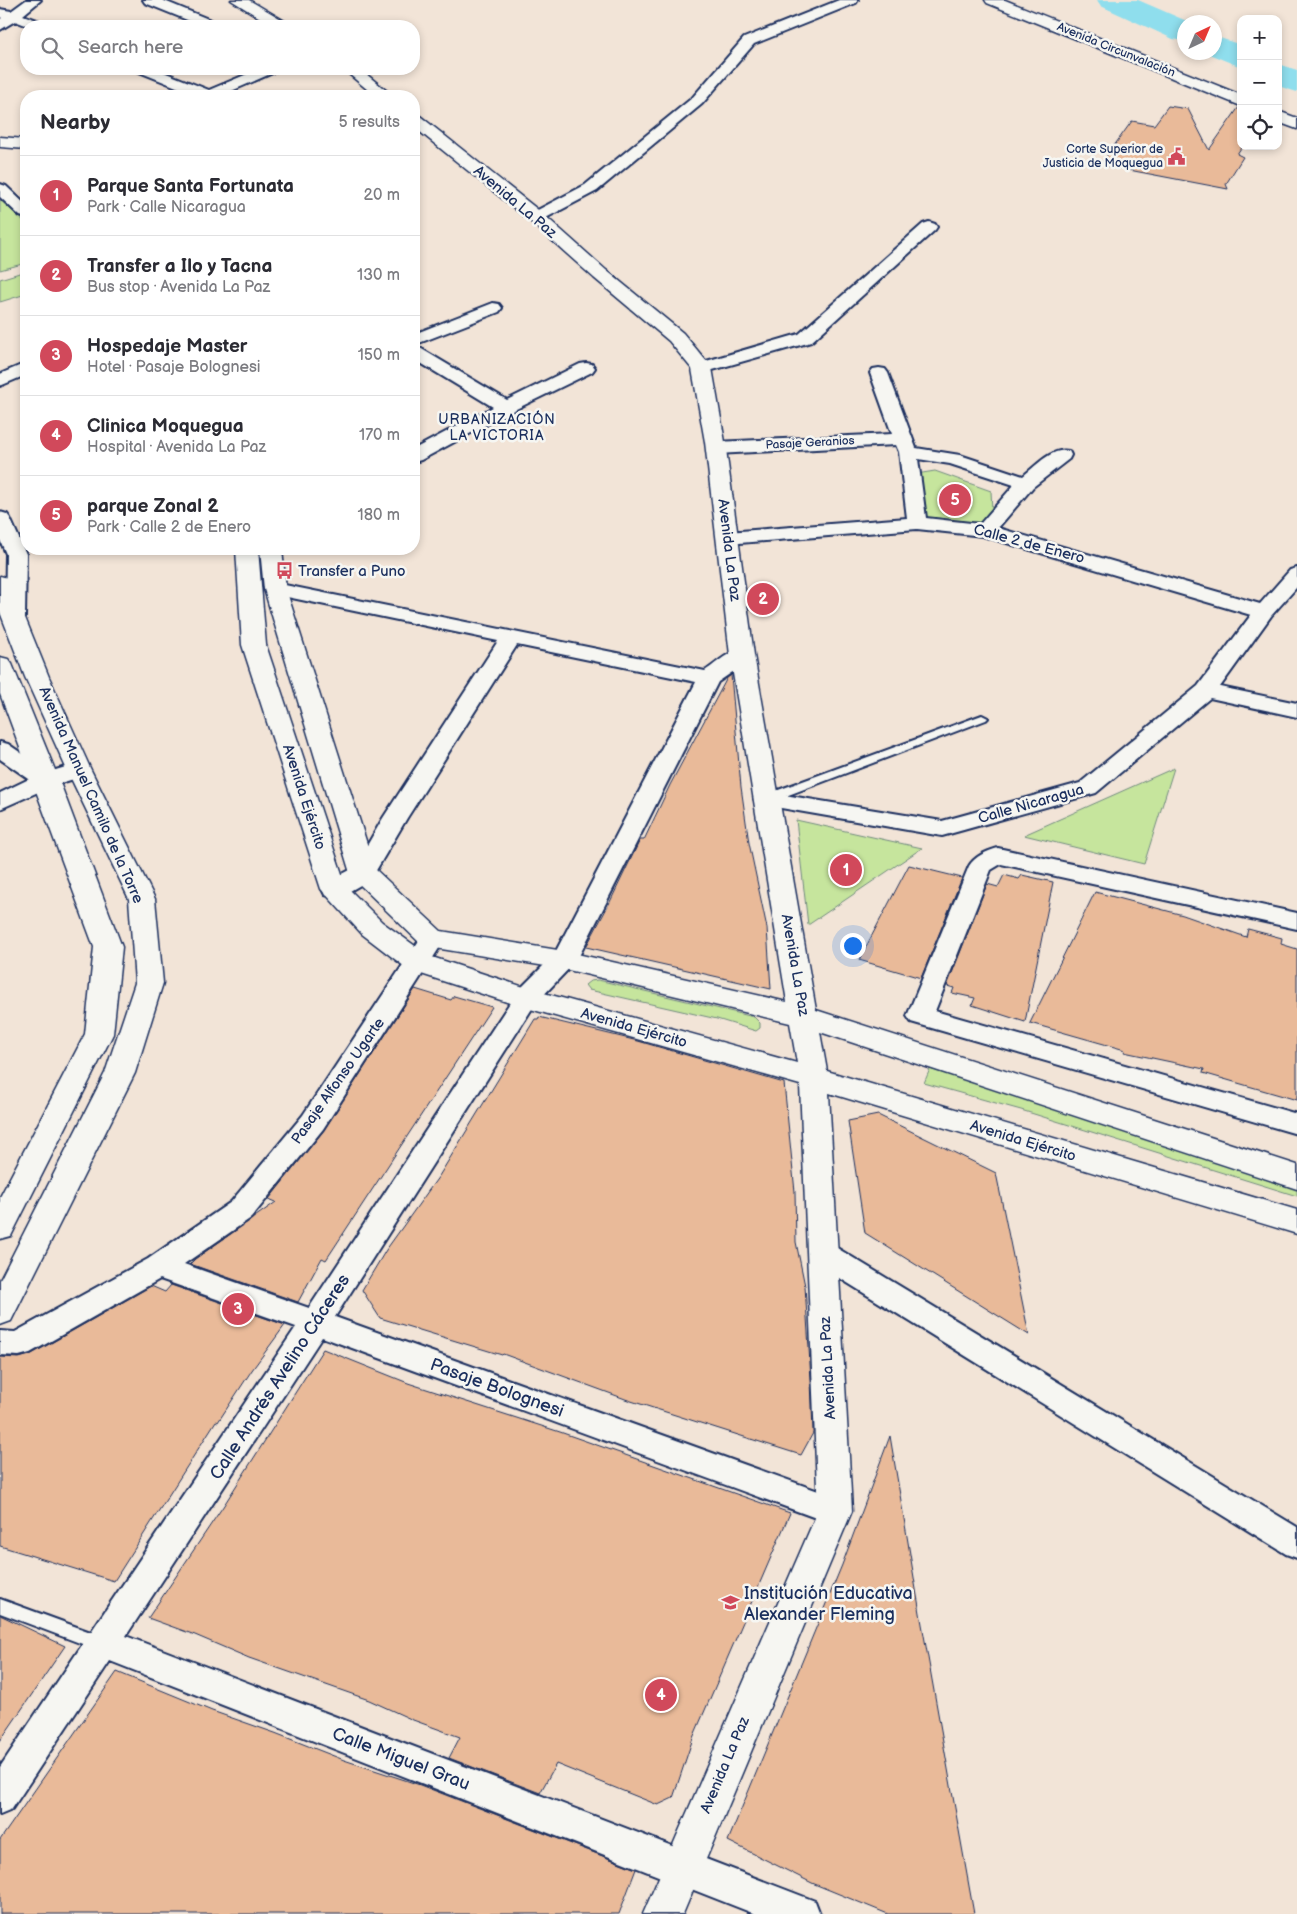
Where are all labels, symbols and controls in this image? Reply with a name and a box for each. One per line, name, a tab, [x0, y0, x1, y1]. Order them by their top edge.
north arrow	[1177, 15, 1222, 60]
map controls	[1237, 15, 1282, 150]
button: +	[1237, 15, 1282, 60]
street label: Avenida Circunvalación	[1055, 19, 1177, 81]
search box	[20, 20, 420, 75]
icon: search	[38, 34, 66, 62]
text: Search here	[78, 36, 183, 59]
button: −	[1237, 60, 1282, 105]
button: locate	[1237, 105, 1282, 150]
text: Nearby	[40, 110, 110, 135]
text: 5 results	[338, 113, 400, 132]
place label: Corte Superior de Justicia de Moquegua	[1043, 142, 1163, 171]
public building icon: Corte Superior de Justicia de Moquegua	[1167, 146, 1187, 166]
street label: Avenida La Paz	[469, 162, 561, 243]
text: Parque Santa Fortunata	[87, 175, 294, 198]
text: 1	[53, 186, 59, 205]
text: 20 m	[364, 186, 400, 205]
text: Park · Calle Nicaragua	[87, 198, 246, 217]
text: Transfer a Ilo y Tacna	[87, 255, 272, 278]
text: 2	[51, 266, 61, 285]
text: 130 m	[357, 266, 400, 285]
text: Bus stop · Avenida La Paz	[87, 278, 270, 297]
text: Hospedaje Master	[87, 335, 247, 358]
text: 3	[51, 346, 61, 365]
text: 150 m	[358, 346, 400, 365]
text: Hotel · Pasaje Bolognesi	[87, 358, 261, 377]
district label: URBANIZACIÓN LA VICTORIA	[438, 410, 556, 444]
text: Clinica Moquegua	[87, 415, 244, 438]
text: 4	[51, 426, 61, 445]
text: 170 m	[359, 426, 400, 445]
street label: Pasaje Geranios	[765, 433, 855, 453]
text: Hospital · Avenida La Paz	[87, 438, 266, 457]
pin: 5	[939, 481, 971, 519]
text: parque Zonal 2	[87, 495, 219, 518]
street label: Avenida La Paz	[713, 498, 745, 603]
text: 5	[51, 506, 61, 525]
text: 180 m	[358, 506, 400, 525]
text: Park · Calle 2 de Enero	[87, 518, 251, 537]
street label: Calle 2 de Enero	[971, 520, 1087, 568]
bus stop icon: Transfer a Puno	[274, 561, 294, 581]
place label: Transfer a Puno	[298, 562, 406, 581]
pin: 2	[747, 580, 779, 618]
street label: Avenida Manuel Camilo de la Torre	[34, 684, 148, 906]
street label: Avenida Ejército	[278, 742, 330, 852]
street label: Calle Nicaragua	[976, 780, 1086, 828]
pin: 1	[830, 851, 862, 889]
street label: Avenida La Paz	[777, 913, 813, 1018]
your location	[840, 933, 866, 959]
street label: Avenida Ejército	[579, 1004, 689, 1052]
street label: Pasaje Alfonso Ugarte	[287, 1014, 389, 1148]
street label: Avenida Ejército	[968, 1116, 1078, 1166]
street label: Calle Andrés Avelino Cáceres	[206, 1270, 354, 1484]
pin: 3	[222, 1290, 254, 1328]
street label: Avenida La Paz	[816, 1315, 840, 1420]
street label: Pasaje Bolognesi	[427, 1354, 567, 1422]
place label: Institución Educativa Alexander Fleming	[744, 1583, 913, 1625]
school or university icon: Institución Educativa Alexander Fleming	[720, 1593, 740, 1613]
pin: 4	[645, 1676, 677, 1714]
street label: Avenida La Paz	[696, 1713, 754, 1816]
street label: Calle Miguel Grau	[329, 1723, 473, 1795]

